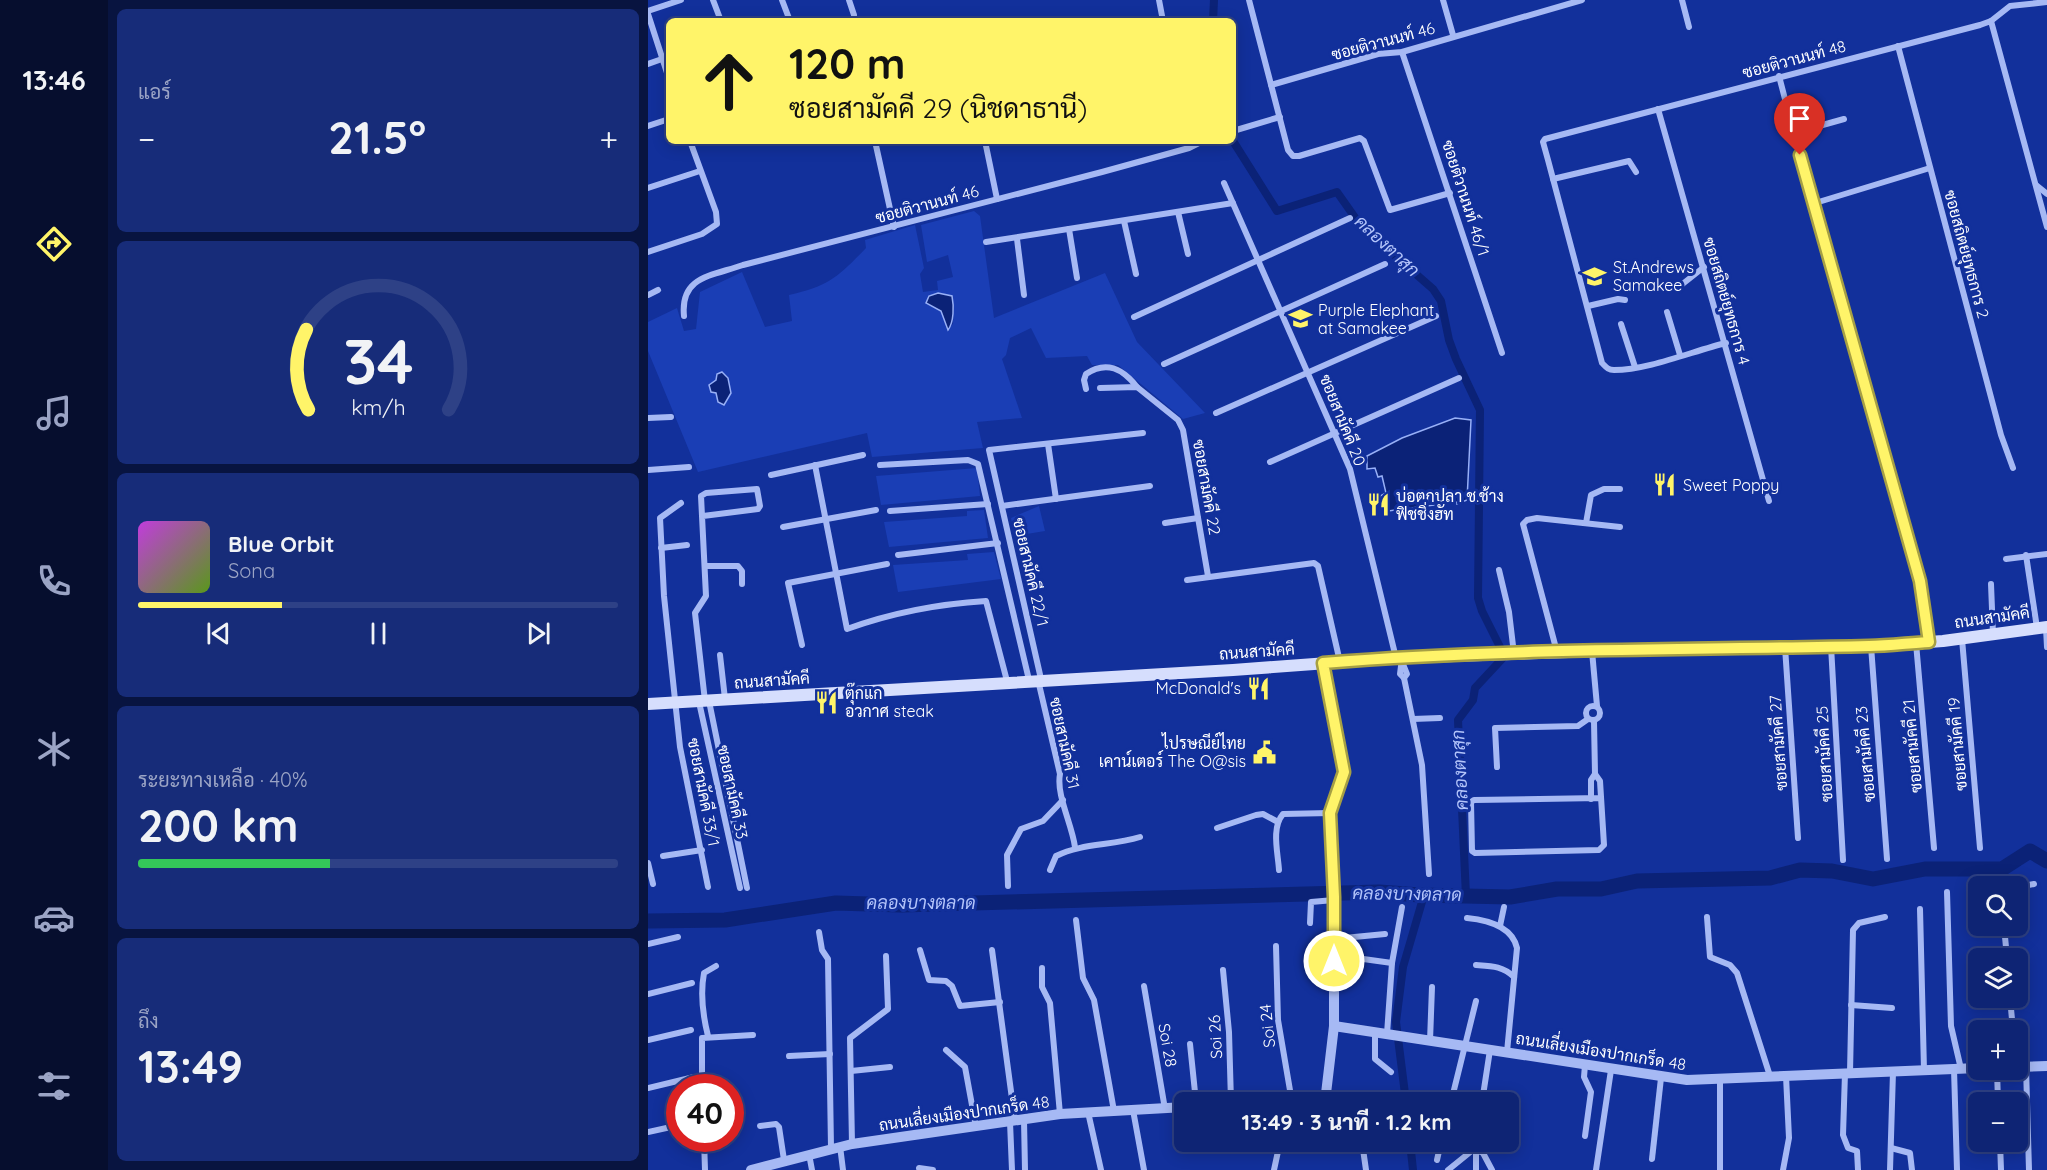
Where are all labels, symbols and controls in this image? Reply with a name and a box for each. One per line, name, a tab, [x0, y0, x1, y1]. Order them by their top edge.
street label: ซอยติวานนท์ 46	[1329, 16, 1437, 64]
street label: ซอยติวานนท์ 48	[1740, 34, 1848, 82]
text: 120 m	[789, 37, 906, 90]
icon: ahead	[690, 42, 768, 120]
text: 13:46	[22, 63, 86, 97]
text: แอร์	[138, 79, 171, 104]
text: ซอยสามัคคี 29 (นิชดาธานี)	[789, 91, 1087, 125]
pin	[1774, 93, 1825, 155]
icon: arrive	[1783, 102, 1816, 135]
text: 21.5°	[328, 109, 426, 165]
text: −	[138, 118, 155, 159]
text: +	[599, 118, 618, 159]
street label: ซอยติวานนท์ 46/1	[1438, 137, 1496, 258]
street label: ซอยติวานนท์ 46	[873, 179, 981, 227]
street label: ซอยสถิตย์ยุทธการ 2	[1938, 187, 1996, 321]
water label: คลองตาสุก	[1349, 210, 1425, 282]
icon: directions	[33, 223, 75, 265]
street label: ซอยสถิตย์ยุทธการ 4	[1697, 234, 1757, 368]
place label: St.Andrews Samakee	[1613, 257, 1694, 295]
school or university icon: St.Andrews Samakee	[1582, 263, 1608, 289]
place label: Purple Elephant at Samakee	[1318, 300, 1434, 338]
school or university icon: Purple Elephant at Samakee	[1287, 306, 1313, 332]
text: 34	[343, 322, 413, 400]
street label: ซอยสามัคคี 20	[1316, 371, 1371, 469]
icon: music	[33, 392, 75, 434]
text: km/h	[351, 394, 405, 420]
street label: ซอยสามัคคี 22	[1189, 437, 1226, 536]
restaurant icon: Sweet Poppy	[1652, 472, 1678, 498]
place label: Sweet Poppy	[1683, 475, 1779, 495]
place label: บ่อตกปลา ช.ช้าง ฟิชชิ่งฮัท	[1396, 486, 1504, 524]
restaurant icon: บ่อตกปลา ช.ช้าง ฟิชชิ่งฮัท	[1365, 492, 1391, 518]
street label: ซอยสามัคคี 22/1	[1009, 515, 1054, 628]
text: Blue Orbit	[228, 530, 334, 558]
text: Sona	[228, 558, 275, 583]
icon: phone	[33, 560, 75, 602]
street label: ถนนสามัคคี	[1953, 601, 2031, 632]
icon: previous	[202, 617, 235, 650]
icon: pause	[362, 617, 395, 650]
icon: next	[522, 617, 555, 650]
street label: ถนนสามัคคี	[1218, 637, 1296, 664]
street label: ถนนสามัคคี	[733, 666, 811, 693]
restaurant icon: McDonald's	[1246, 675, 1272, 701]
place label: McDonald's	[1155, 678, 1241, 698]
place label: ตุ๊กแก อวกาศ steak	[845, 682, 934, 721]
restaurant icon: ตุ๊กแก อวกาศ steak	[814, 689, 840, 715]
street label: ซอยสามัคคี 31	[1046, 695, 1085, 791]
street label: ซอยสามัคคี 27	[1764, 695, 1791, 792]
street label: ซอยสามัคคี 19	[1942, 696, 1971, 792]
street label: ซอยสามัคคี 21	[1897, 698, 1926, 794]
street label: ซอยสามัคคี 25	[1810, 705, 1837, 803]
street label: ซอยสามัคคี 23	[1850, 705, 1879, 803]
icon: climate	[33, 728, 75, 770]
water label: คลองตาสุก	[1446, 729, 1474, 811]
place label: ไปรษณีย์ไทย เคาน์เตอร์ The O@sis	[1099, 731, 1246, 771]
street label: ซอยสามัคคี 33/1	[684, 736, 725, 848]
public building icon: ไปรษณีย์ไทย เคาน์เตอร์ The O@sis	[1251, 739, 1277, 765]
street label: ซอยสามัคคี 33	[713, 743, 754, 841]
text: ระยะทางเหลือ · 40%	[138, 767, 307, 792]
text: 200 km	[138, 797, 299, 853]
map controls	[1968, 876, 2028, 1152]
button: search	[1968, 876, 2028, 936]
water label: คลองบางตลาด	[1352, 881, 1462, 906]
water label: คลองบางตลาด	[866, 891, 976, 914]
icon: car	[33, 897, 75, 939]
position arrow	[1302, 929, 1366, 993]
button: layers	[1968, 948, 2028, 1008]
street label: Soi 24	[1255, 1003, 1279, 1049]
text: ถึง	[138, 1008, 159, 1033]
street label: Soi 26	[1204, 1014, 1226, 1059]
button: +	[1968, 1020, 2028, 1080]
street label: Soi 28	[1154, 1022, 1182, 1068]
street label: ถนนเลี่ยงเมืองปากเกร็ด 48	[1514, 1024, 1688, 1074]
text: 13:49	[138, 1038, 243, 1094]
icon: filters	[33, 1065, 75, 1107]
speed limit sign: 40	[666, 1074, 744, 1152]
street label: ถนนเลี่ยงเมืองปากเกร็ด 48	[877, 1087, 1051, 1135]
button: −	[1968, 1092, 2028, 1152]
text: 13:49 · 3 นาที · 1.2 km	[1241, 1108, 1452, 1136]

